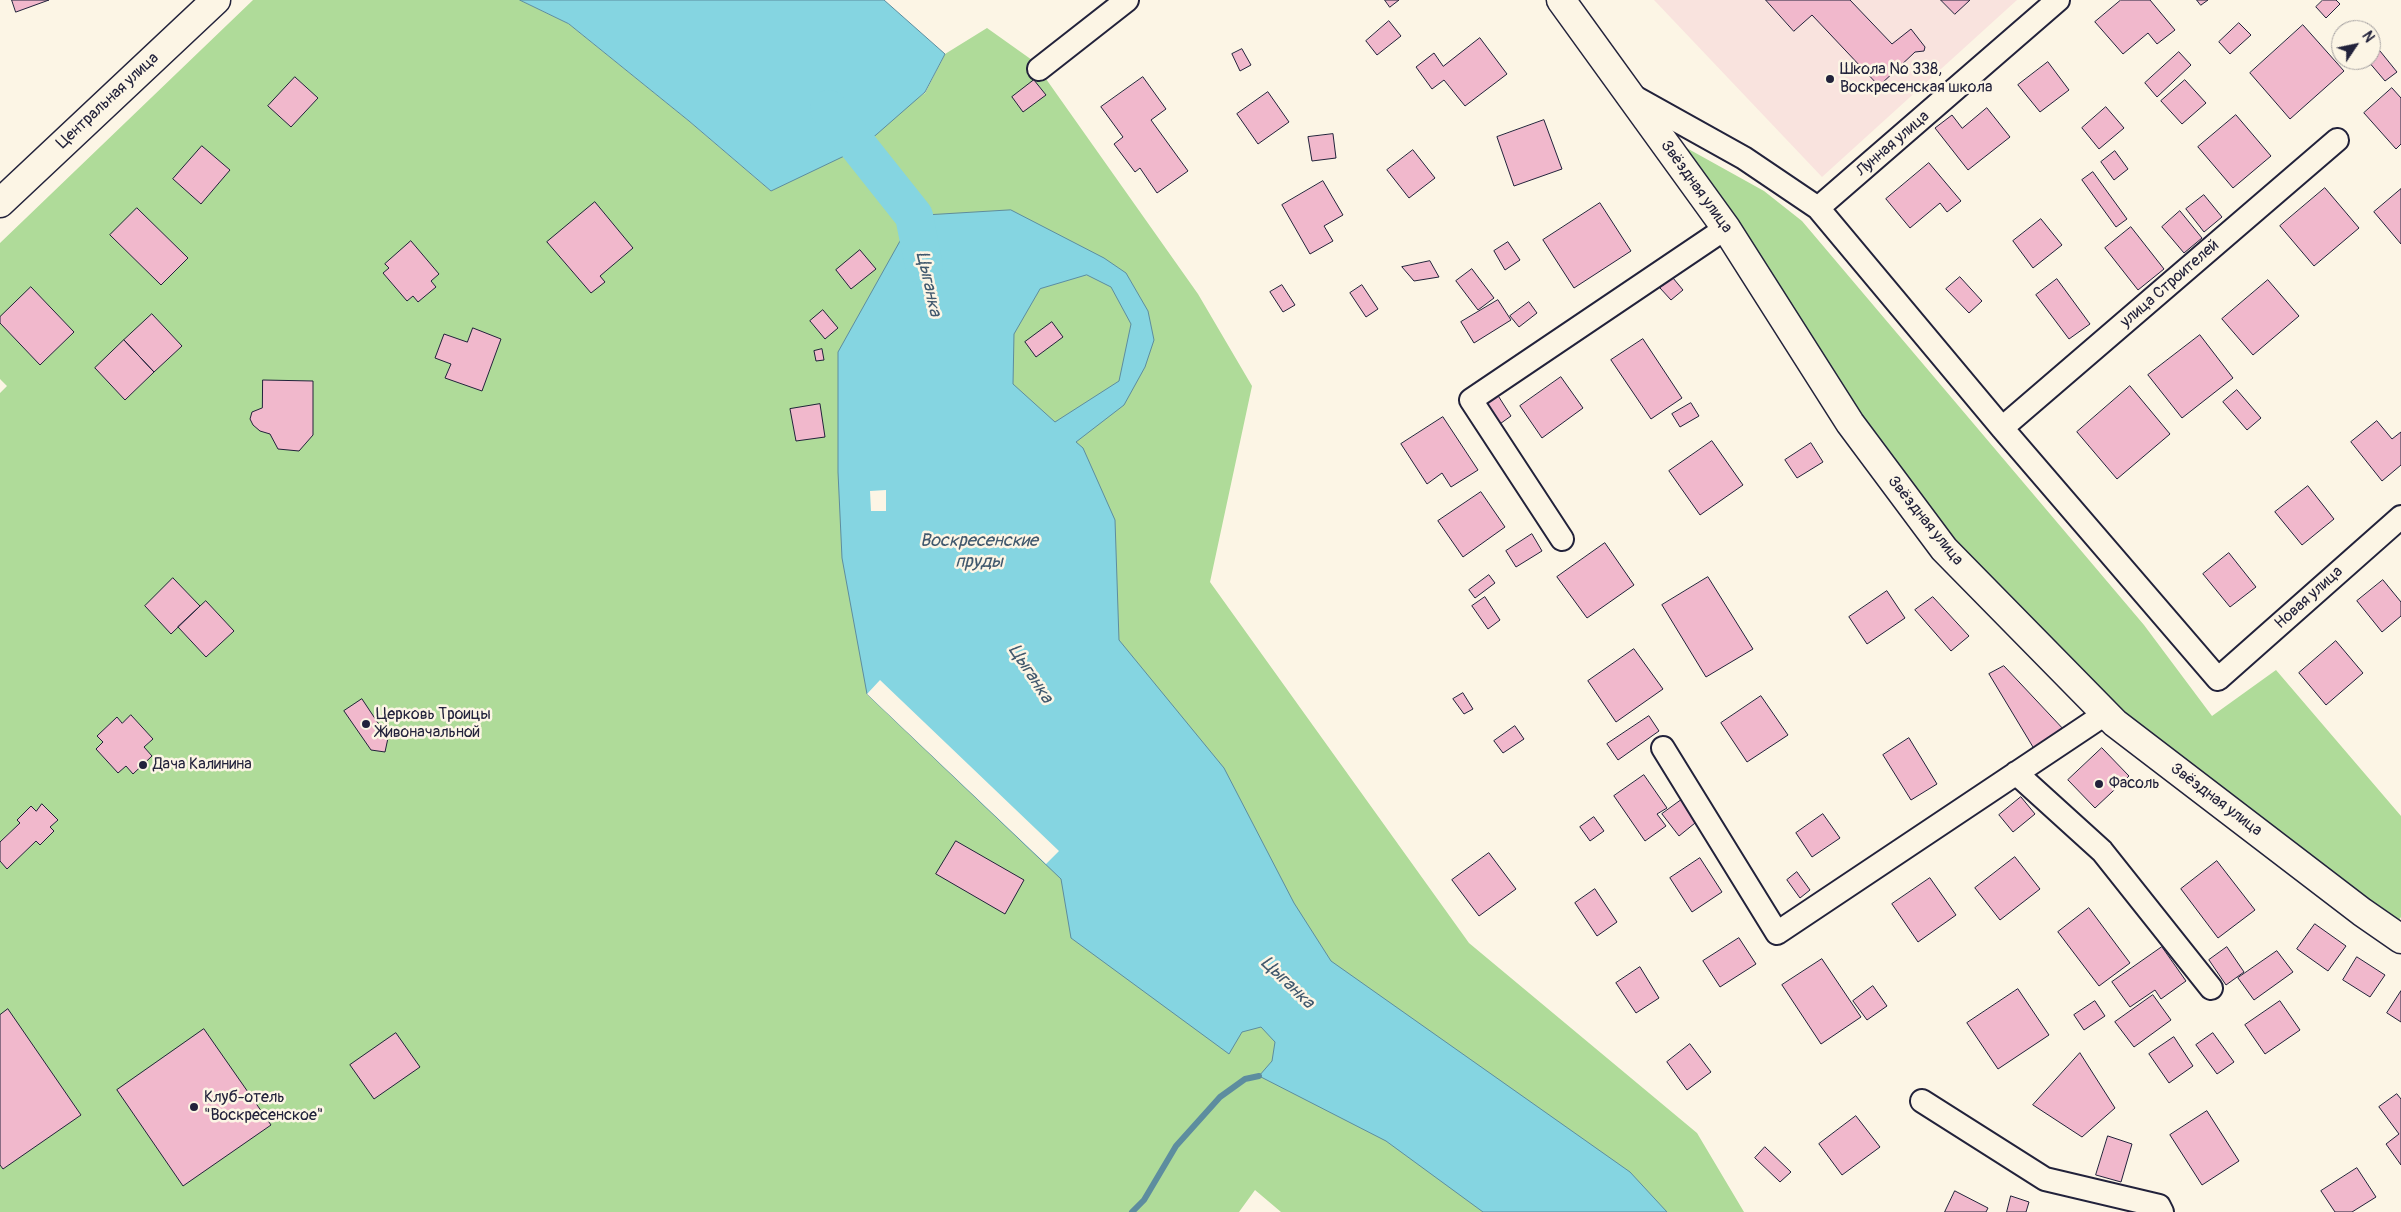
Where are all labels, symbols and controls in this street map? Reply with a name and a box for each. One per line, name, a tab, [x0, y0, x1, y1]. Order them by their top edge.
north arrow	[2331, 20, 2381, 70]
text: N	[2358, 28, 2378, 46]
street label: Центральная улица	[53, 49, 163, 153]
place label: Школа № 338, Воскресенская школа	[1840, 60, 1992, 98]
marker: Школа № 338, Воскресенская школа	[1824, 73, 1836, 85]
street label: Лунная улица	[1852, 107, 1934, 181]
street label: Звёздная улица	[1656, 137, 1736, 237]
street label: улица Строителей	[2117, 236, 2223, 332]
water label: Цыганка	[911, 250, 945, 318]
street label: Звёздная улица	[1883, 472, 1967, 570]
water label: Воскресенские пруды	[920, 530, 1038, 572]
street label: Новая улица	[2271, 562, 2347, 634]
water label: Цыганка	[1003, 641, 1057, 707]
place label: Церковь Троицы Живоначальной	[376, 705, 491, 743]
marker: Церковь Троицы Живоначальной	[360, 718, 372, 730]
place label: Дача Калинина	[153, 755, 252, 775]
marker: Дача Калинина	[137, 759, 149, 771]
street label: Звёздная улица	[2166, 759, 2266, 841]
place label: Фасоль	[2109, 774, 2160, 794]
marker: Фасоль	[2093, 778, 2105, 790]
water label: Цыганка	[1256, 952, 1318, 1014]
place label: Клуб-отель "Воскресенское"	[204, 1088, 323, 1126]
marker: Клуб-отель "Воскресенское"	[188, 1101, 200, 1113]

